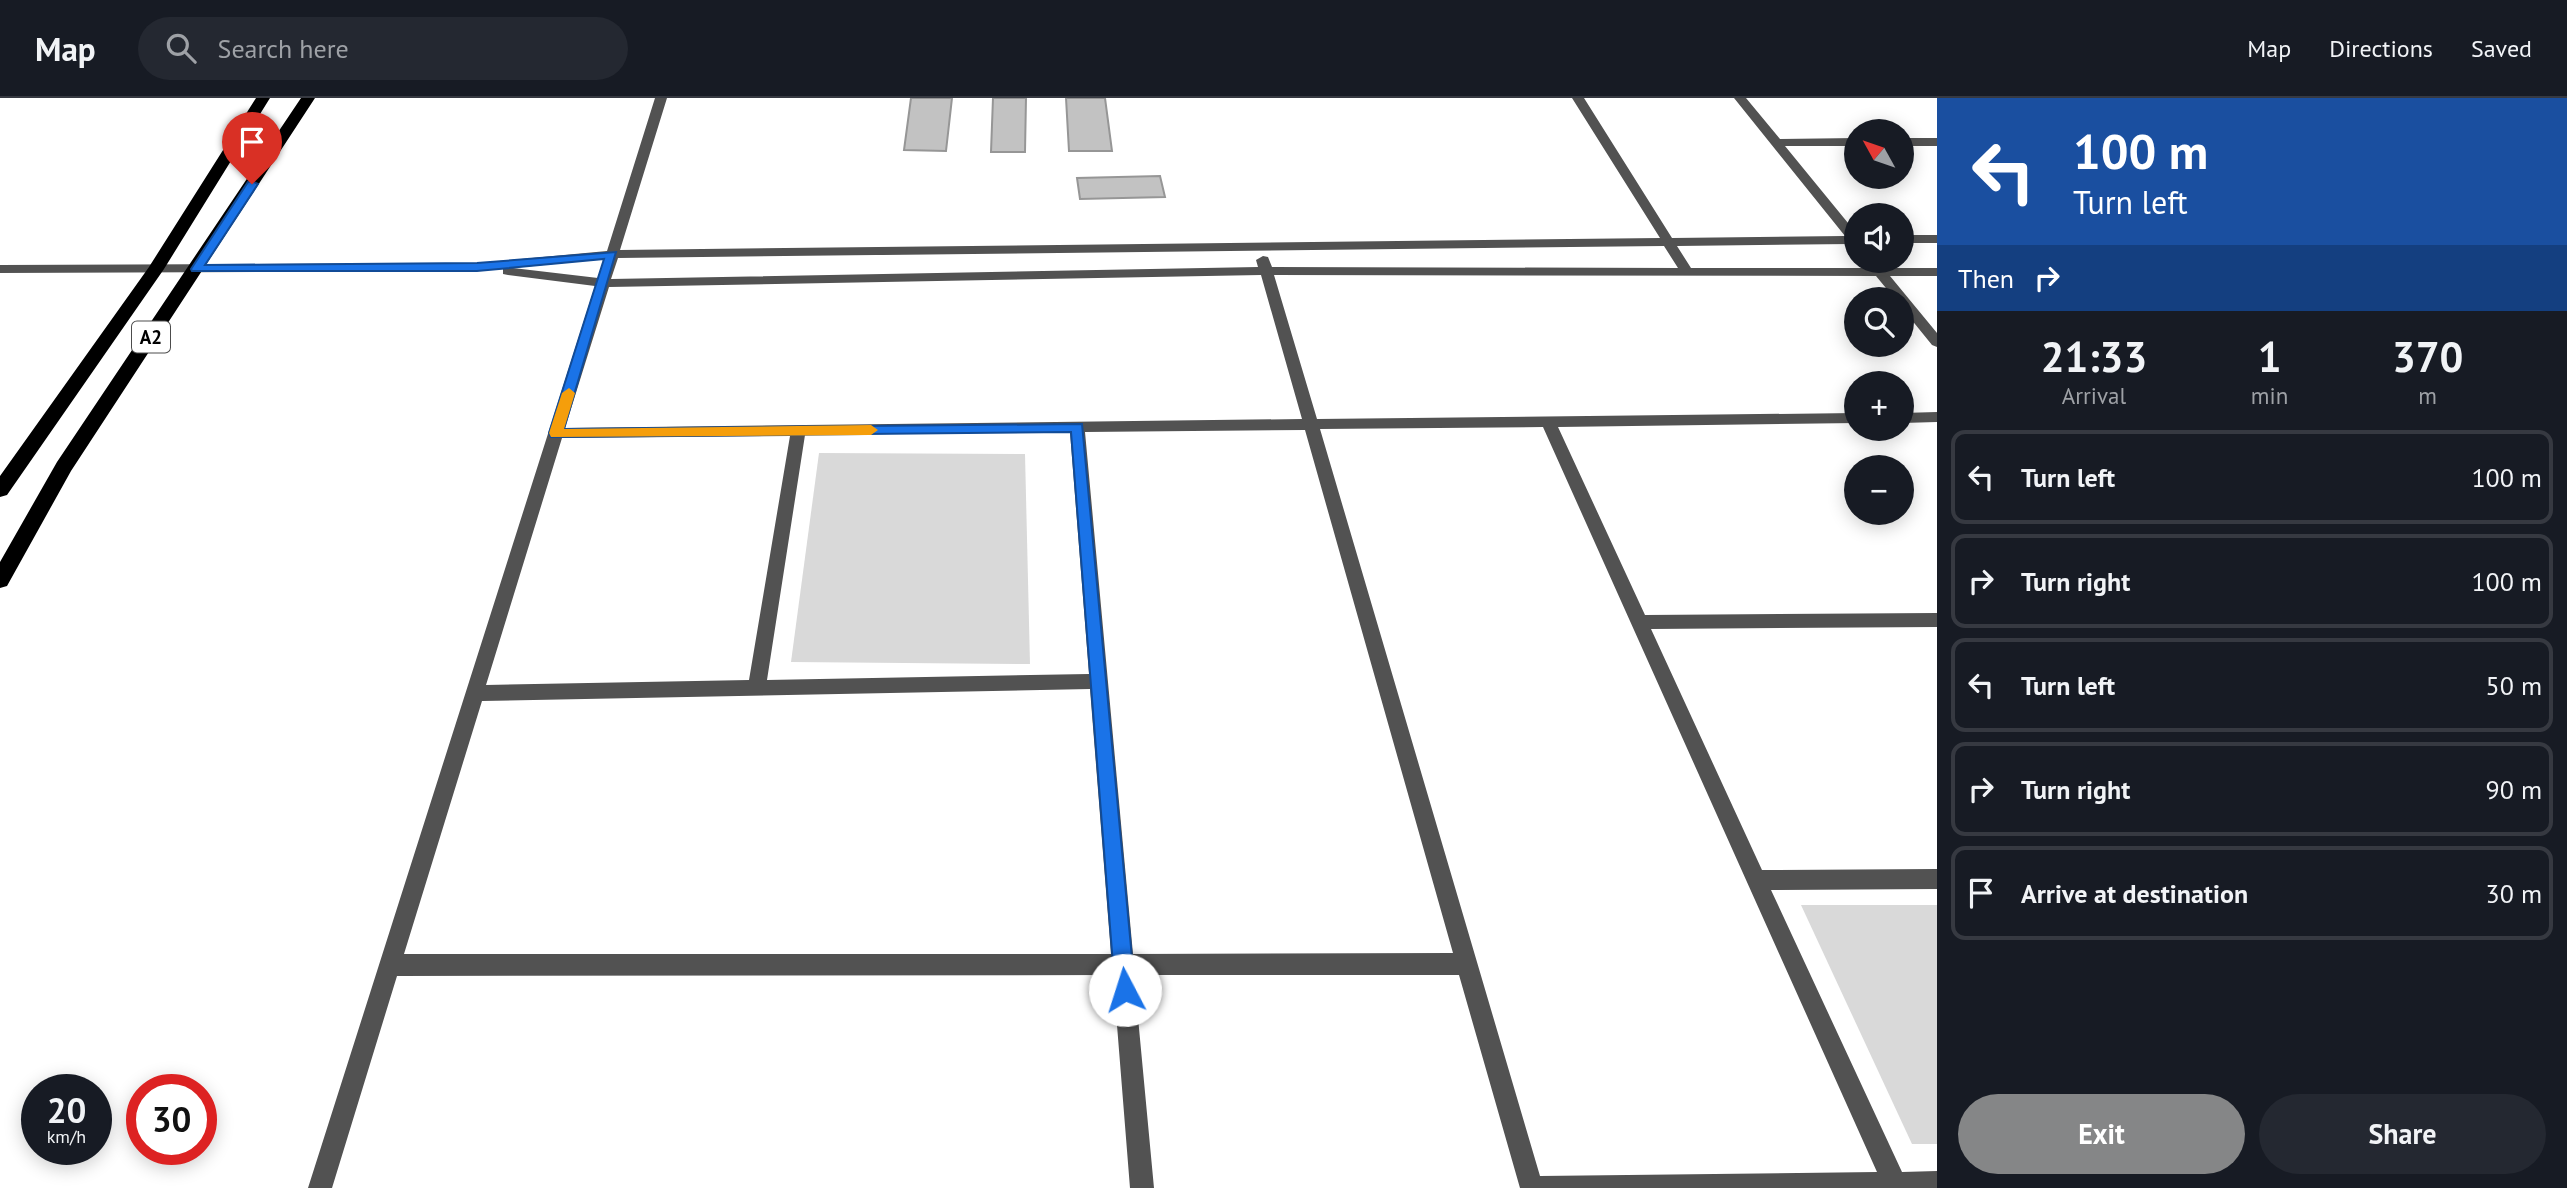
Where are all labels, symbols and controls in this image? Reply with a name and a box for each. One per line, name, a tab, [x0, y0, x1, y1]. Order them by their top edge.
search box	[138, 17, 628, 80]
text: Map	[35, 27, 96, 70]
icon: search	[162, 29, 200, 67]
text: Search here	[218, 32, 349, 65]
text: Map	[2247, 33, 2291, 64]
text: Directions	[2329, 33, 2433, 64]
text: Saved	[2471, 33, 2532, 64]
pin	[222, 112, 282, 184]
north arrow	[1844, 119, 1914, 189]
map controls	[1844, 119, 1914, 525]
text: 100 m	[2073, 119, 2208, 183]
icon: arrive	[233, 123, 271, 161]
icon: left	[1958, 126, 2049, 217]
text: Turn left	[2073, 181, 2188, 223]
button: sound	[1844, 203, 1914, 273]
icon: right	[2028, 259, 2066, 297]
text: Then	[1958, 262, 2014, 295]
button: search	[1844, 287, 1914, 357]
road number: A2	[132, 322, 170, 353]
text: 21:33	[2041, 329, 2147, 384]
text: 1	[2258, 329, 2281, 384]
text: 370	[2392, 329, 2463, 384]
button: +	[1844, 371, 1914, 441]
text: Arrival	[2062, 381, 2126, 410]
text: min	[2251, 381, 2288, 410]
text: m	[2418, 381, 2437, 410]
button: −	[1844, 455, 1914, 525]
icon: left	[1962, 458, 2000, 496]
text: Turn left	[2021, 461, 2115, 494]
text: 100 m	[2471, 461, 2542, 494]
icon: right	[1962, 562, 2000, 600]
text: Turn right	[2021, 565, 2130, 598]
text: 100 m	[2471, 565, 2542, 598]
icon: left	[1962, 666, 2000, 704]
text: Turn left	[2021, 669, 2115, 702]
text: 50 m	[2486, 669, 2542, 702]
icon: right	[1962, 770, 2000, 808]
text: Turn right	[2021, 773, 2130, 806]
text: 90 m	[2486, 773, 2542, 806]
icon: arrive	[1962, 874, 2000, 912]
text: Arrive at destination	[2021, 877, 2248, 910]
text: 30 m	[2486, 877, 2542, 910]
position arrow	[1088, 953, 1162, 1027]
speed limit sign: 30	[126, 1074, 217, 1165]
text: 20	[47, 1087, 86, 1133]
button: Exit	[1958, 1094, 2245, 1174]
button: Share	[2259, 1094, 2546, 1174]
text: km/h	[47, 1125, 86, 1148]

